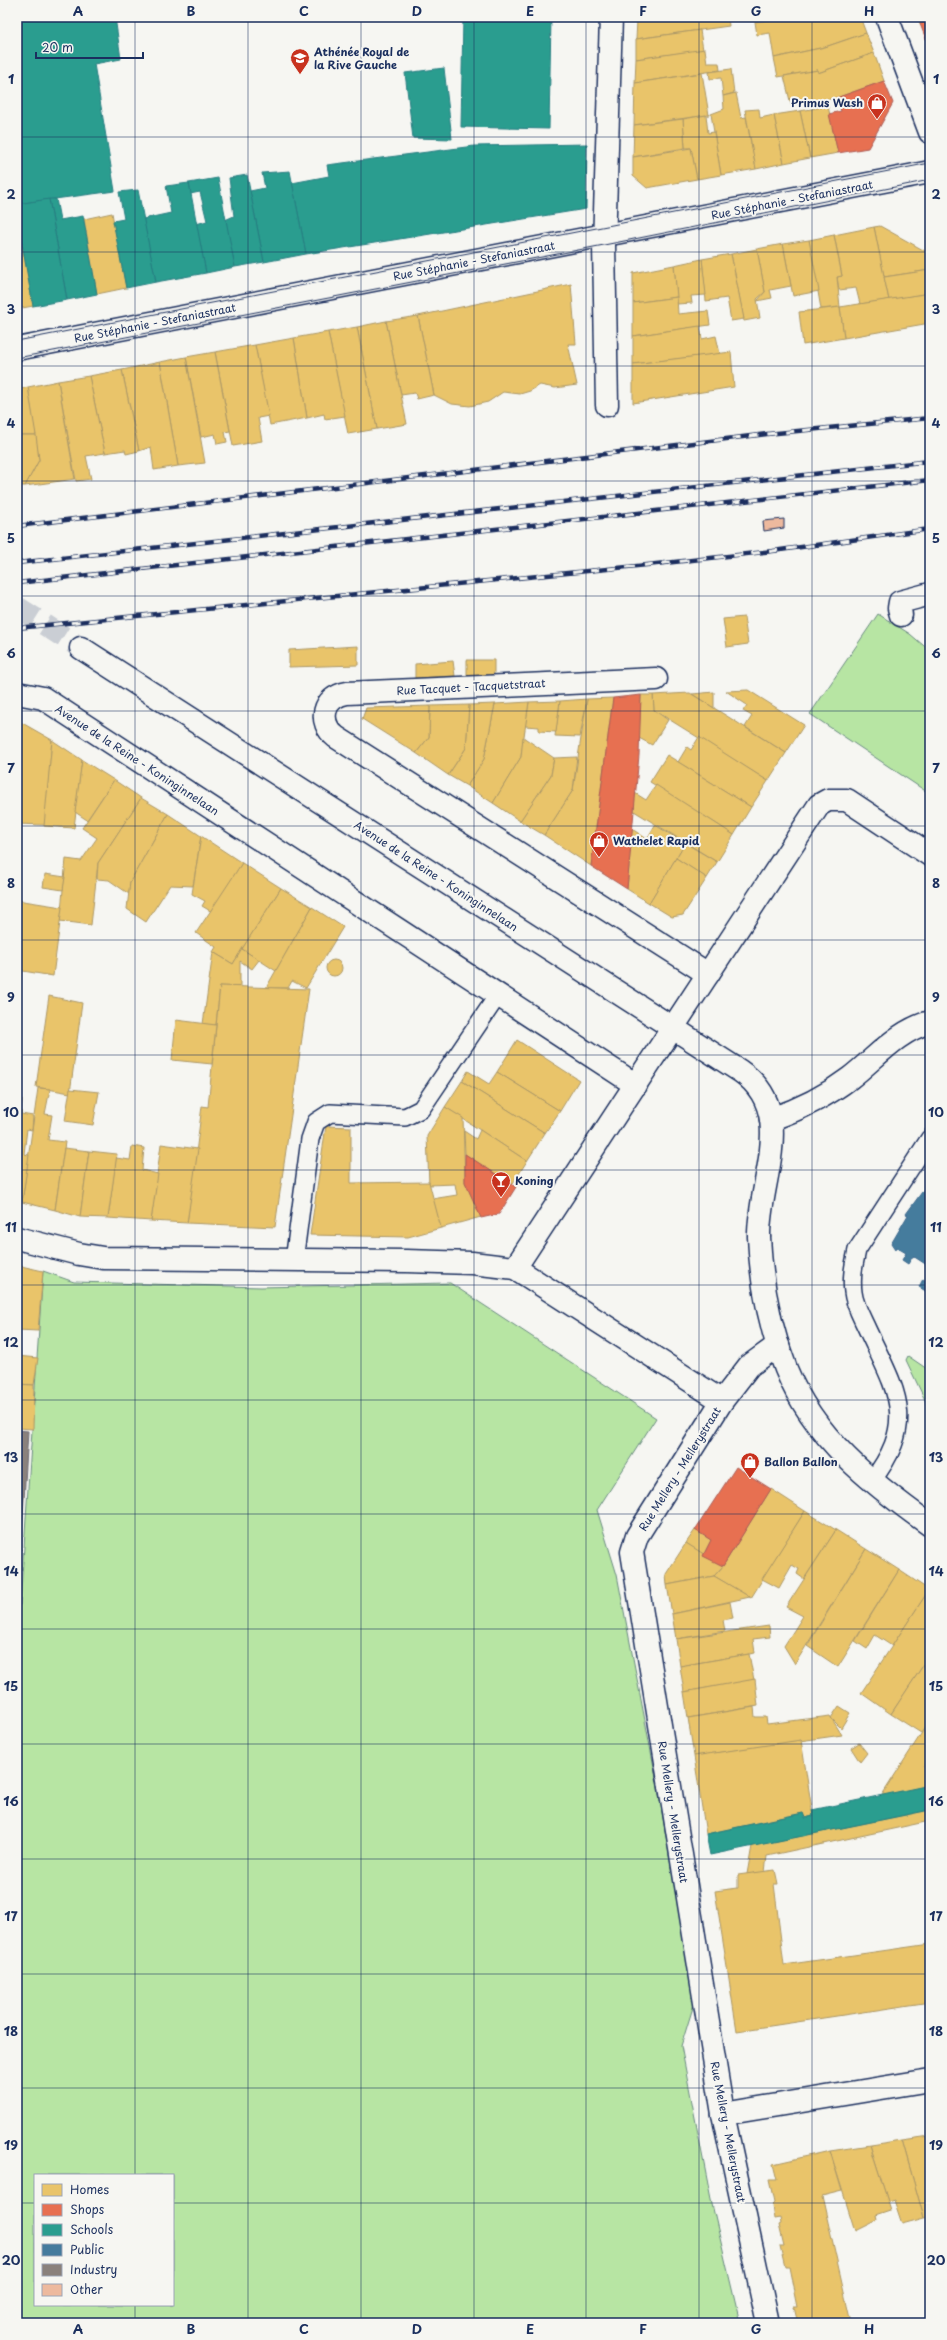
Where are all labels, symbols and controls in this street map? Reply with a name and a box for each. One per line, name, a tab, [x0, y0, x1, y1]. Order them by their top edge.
text: A	[73, 1, 83, 20]
text: B	[187, 1, 196, 20]
text: C	[299, 1, 309, 20]
text: D	[412, 1, 422, 20]
text: E	[526, 1, 534, 20]
text: F	[639, 1, 647, 20]
text: G	[751, 1, 761, 20]
text: H	[864, 1, 874, 20]
scale bar	[36, 34, 143, 60]
text: 20 m	[42, 38, 73, 56]
place label: Athénée Royal de la Rive Gauche	[313, 43, 409, 73]
school or university icon: Athénée Royal de la Rive Gauche	[289, 47, 311, 75]
text: 1	[8, 69, 14, 88]
text: 1	[933, 69, 939, 88]
shop icon: Primus Wash	[866, 92, 888, 120]
place label: Primus Wash	[791, 94, 863, 111]
street label: Rue Stéphanie - Stefaniastraat	[710, 175, 875, 224]
text: 2	[6, 184, 16, 203]
text: 2	[931, 184, 941, 203]
street label: Rue Stéphanie - Stefaniastraat	[392, 236, 557, 285]
street label: Rue Stéphanie - Stefaniastraat	[73, 298, 238, 347]
text: 3	[7, 299, 16, 318]
text: 3	[932, 299, 941, 318]
text: 4	[7, 413, 16, 432]
text: 4	[932, 413, 941, 432]
text: 5	[7, 528, 15, 547]
text: 5	[932, 528, 940, 547]
text: 6	[6, 643, 16, 662]
text: 6	[931, 643, 941, 662]
street label: Rue Tacquet - Tacquetstraat	[396, 674, 546, 699]
street label: Avenue de la Reine - Koninginnelaan	[52, 700, 223, 819]
text: 7	[7, 758, 15, 777]
text: 7	[932, 758, 940, 777]
street label: Avenue de la Reine - Koninginnelaan	[351, 816, 522, 935]
shop icon: Wathelet Rapid	[588, 830, 610, 858]
place label: Wathelet Rapid	[613, 832, 700, 849]
text: 8	[7, 873, 15, 892]
text: 8	[932, 873, 940, 892]
text: 9	[7, 987, 15, 1006]
text: 9	[932, 987, 940, 1006]
text: 10	[3, 1102, 19, 1121]
text: 10	[928, 1102, 944, 1121]
bar icon: Koning	[490, 1170, 512, 1198]
place label: Koning	[515, 1172, 554, 1189]
text: 11	[5, 1217, 17, 1236]
text: 11	[930, 1217, 942, 1236]
text: 12	[3, 1332, 19, 1351]
text: 12	[928, 1332, 944, 1351]
street label: Rue Mellery - Mellerystraat	[634, 1403, 725, 1534]
text: 13	[4, 1447, 19, 1466]
text: 13	[929, 1447, 944, 1466]
shop icon: Ballon Ballon	[739, 1451, 761, 1479]
place label: Ballon Ballon	[764, 1453, 838, 1470]
text: 14	[3, 1561, 19, 1580]
text: 14	[928, 1561, 944, 1580]
text: 15	[4, 1676, 18, 1695]
text: 15	[929, 1676, 943, 1695]
street label: Rue Mellery - Mellerystraat	[654, 1740, 693, 1885]
text: 16	[3, 1791, 19, 1810]
text: 16	[928, 1791, 944, 1810]
text: 17	[4, 1906, 18, 1925]
text: 17	[929, 1906, 943, 1925]
text: 18	[4, 2021, 18, 2040]
text: 18	[929, 2021, 943, 2040]
street label: Rue Mellery - Mellerystraat	[706, 2060, 751, 2204]
text: 19	[4, 2135, 18, 2154]
text: 19	[929, 2135, 943, 2154]
legend	[34, 2174, 174, 2306]
text: Homes	[70, 2180, 109, 2198]
text: Shops	[70, 2200, 105, 2218]
text: Schools	[70, 2220, 114, 2238]
text: Public	[70, 2240, 104, 2258]
text: 20	[2, 2250, 21, 2269]
text: 20	[927, 2250, 946, 2269]
text: Industry	[70, 2260, 118, 2278]
text: Other	[70, 2280, 103, 2298]
text: A	[73, 2319, 83, 2338]
text: B	[187, 2319, 196, 2338]
text: C	[299, 2319, 309, 2338]
text: D	[412, 2319, 422, 2338]
text: E	[526, 2319, 534, 2338]
text: F	[639, 2319, 647, 2338]
text: G	[751, 2319, 761, 2338]
text: H	[864, 2319, 874, 2338]

